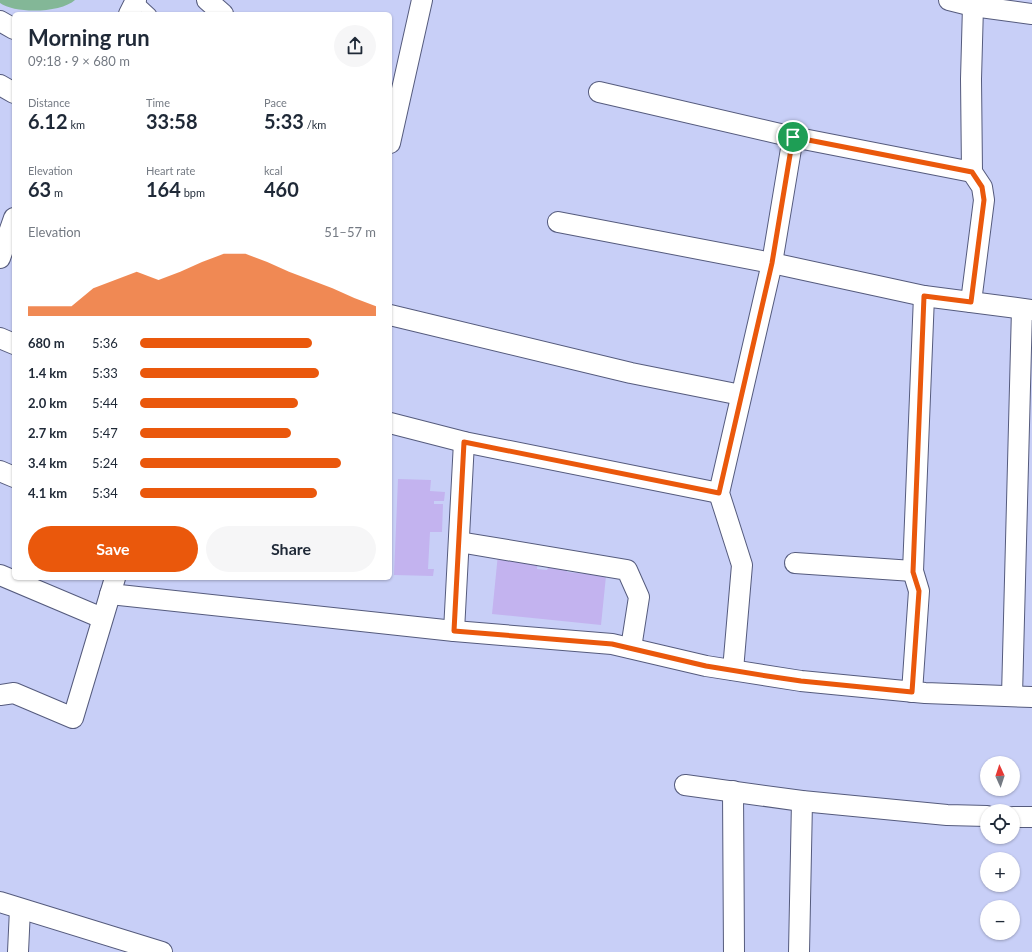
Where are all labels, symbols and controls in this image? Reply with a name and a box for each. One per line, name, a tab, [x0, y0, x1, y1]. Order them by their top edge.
text: Morning run	[28, 24, 150, 51]
button: share	[334, 25, 376, 67]
text: 09:18 · 9 × 680 m	[28, 53, 130, 69]
text: Distance	[28, 96, 70, 109]
text: Time	[146, 96, 170, 109]
text: Pace	[264, 96, 287, 109]
text: 6.12	[28, 109, 68, 133]
text: 33:58	[146, 109, 198, 133]
text: 5:33	[264, 109, 304, 133]
text: km	[68, 118, 85, 131]
text: /km	[304, 118, 326, 131]
pin	[776, 120, 810, 154]
icon: arrive	[782, 126, 804, 148]
text: Elevation	[28, 164, 73, 177]
text: Heart rate	[146, 164, 195, 177]
text: kcal	[264, 164, 283, 177]
text: 63	[28, 177, 51, 201]
text: 164	[146, 177, 181, 201]
text: 460	[264, 177, 299, 201]
text: m	[51, 186, 63, 199]
text: bpm	[181, 186, 205, 199]
text: Elevation	[28, 224, 81, 240]
text: 51–57 m	[324, 224, 376, 240]
text: 680 m	[28, 335, 65, 351]
text: 5:36	[92, 335, 118, 351]
text: 1.4 km	[28, 365, 67, 381]
text: 5:33	[92, 365, 118, 381]
text: 2.0 km	[28, 395, 67, 411]
text: 5:44	[92, 395, 118, 411]
text: 2.7 km	[28, 425, 67, 441]
text: 5:47	[92, 425, 118, 441]
text: 3.4 km	[28, 455, 67, 471]
text: 5:24	[92, 455, 118, 471]
text: 4.1 km	[28, 485, 67, 501]
text: 5:34	[92, 485, 118, 501]
button: Save	[28, 526, 198, 572]
button: Share	[206, 526, 376, 572]
north arrow	[980, 756, 1020, 796]
map controls	[980, 756, 1020, 940]
button: locate	[980, 804, 1020, 844]
button: +	[980, 852, 1020, 892]
button: −	[980, 900, 1020, 940]

